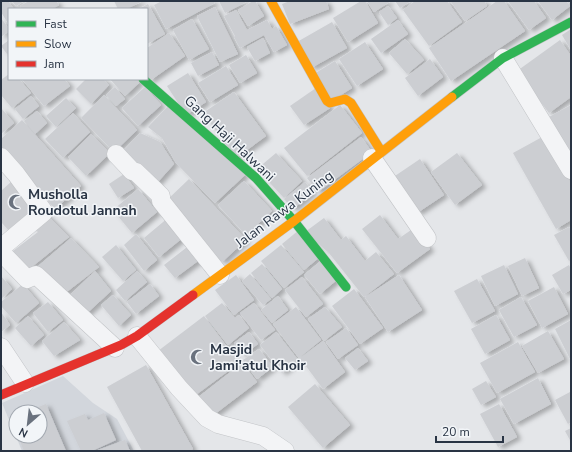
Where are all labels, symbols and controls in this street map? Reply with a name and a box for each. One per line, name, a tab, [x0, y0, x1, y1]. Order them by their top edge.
legend	[8, 8, 148, 80]
text: Fast	[44, 16, 67, 32]
text: Slow	[44, 36, 72, 52]
text: Jam	[43, 56, 65, 72]
street label: Gang Haji Halwani	[180, 91, 279, 186]
street label: Jalan Rawa Kuning	[231, 166, 337, 253]
place label: Musholla Roudotul Jannah	[28, 185, 137, 220]
mosque icon: Musholla Roudotul Jannah	[7, 193, 25, 211]
place label: Masjid Jami'atul Khoir	[209, 340, 306, 375]
mosque icon: Masjid Jami'atul Khoir	[189, 348, 207, 366]
north arrow	[8, 404, 48, 444]
scale bar	[436, 418, 503, 444]
text: N	[16, 424, 31, 441]
text: 20 m	[442, 424, 470, 440]

